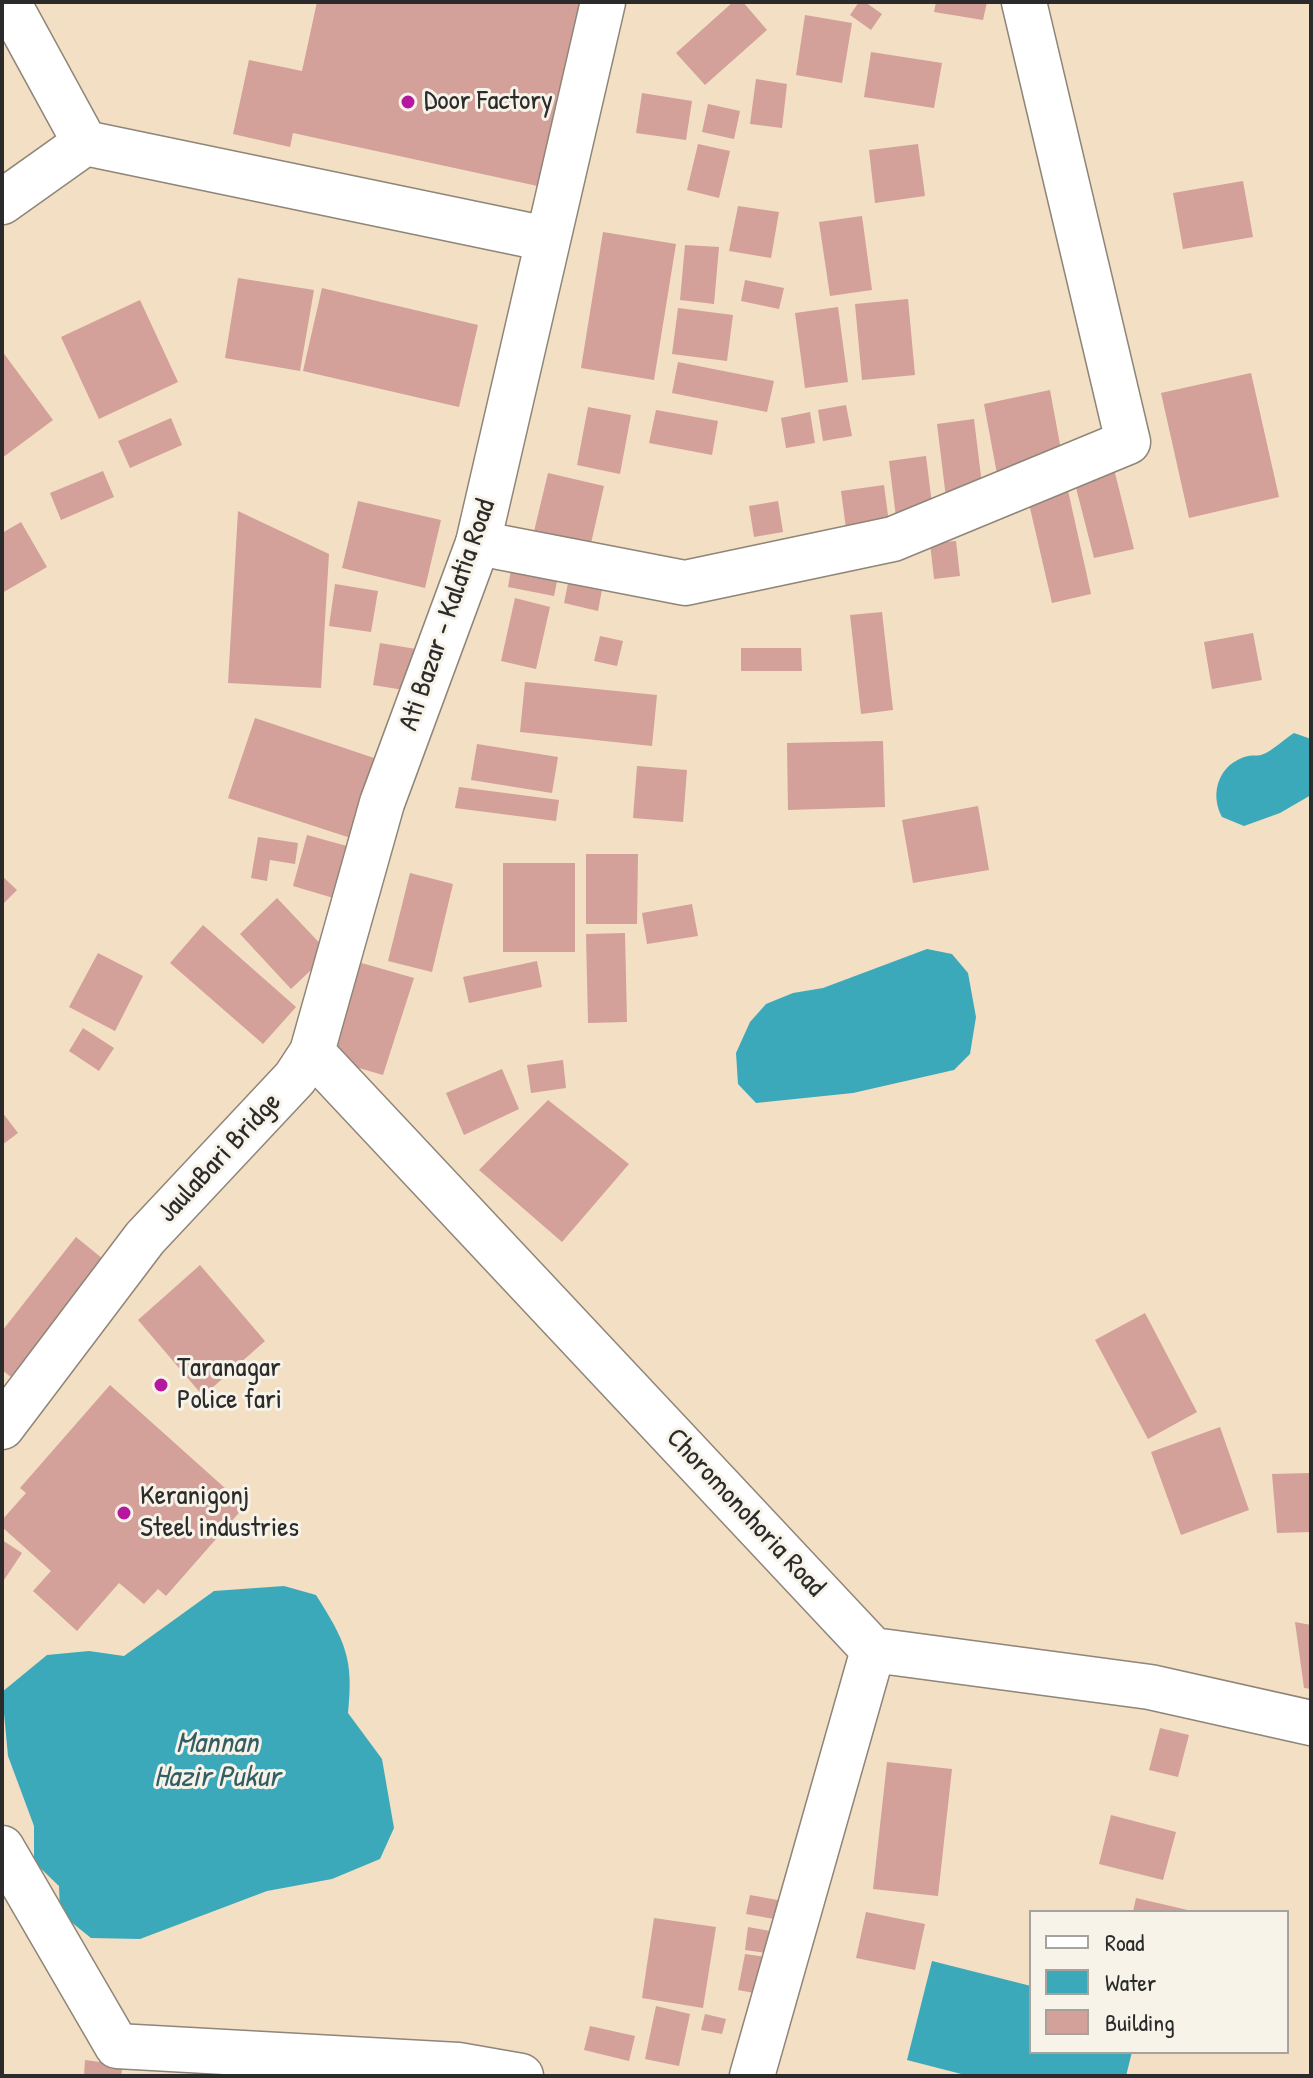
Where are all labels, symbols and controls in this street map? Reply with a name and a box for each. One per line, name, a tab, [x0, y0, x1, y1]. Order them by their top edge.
place label: Door Factory	[424, 85, 553, 119]
marker: Door Factory	[399, 93, 417, 111]
street label: Ati Bazar - Kalatia Road	[393, 495, 503, 735]
street label: JaulaBari Bridge	[151, 1086, 289, 1230]
place label: Taranagar Police fari	[177, 1352, 282, 1418]
marker: Taranagar Police fari	[152, 1376, 170, 1394]
street label: Choromonohoria Road	[658, 1422, 832, 1604]
place label: Keranigonj Steel industries	[140, 1480, 299, 1546]
marker: Keranigonj Steel industries	[115, 1504, 133, 1522]
water label: Mannan Hazir Pukur	[154, 1726, 280, 1796]
legend	[1029, 1910, 1289, 2054]
text: Road	[1105, 1926, 1144, 1958]
text: Water	[1105, 1966, 1156, 1998]
text: Building	[1105, 2006, 1175, 2038]

